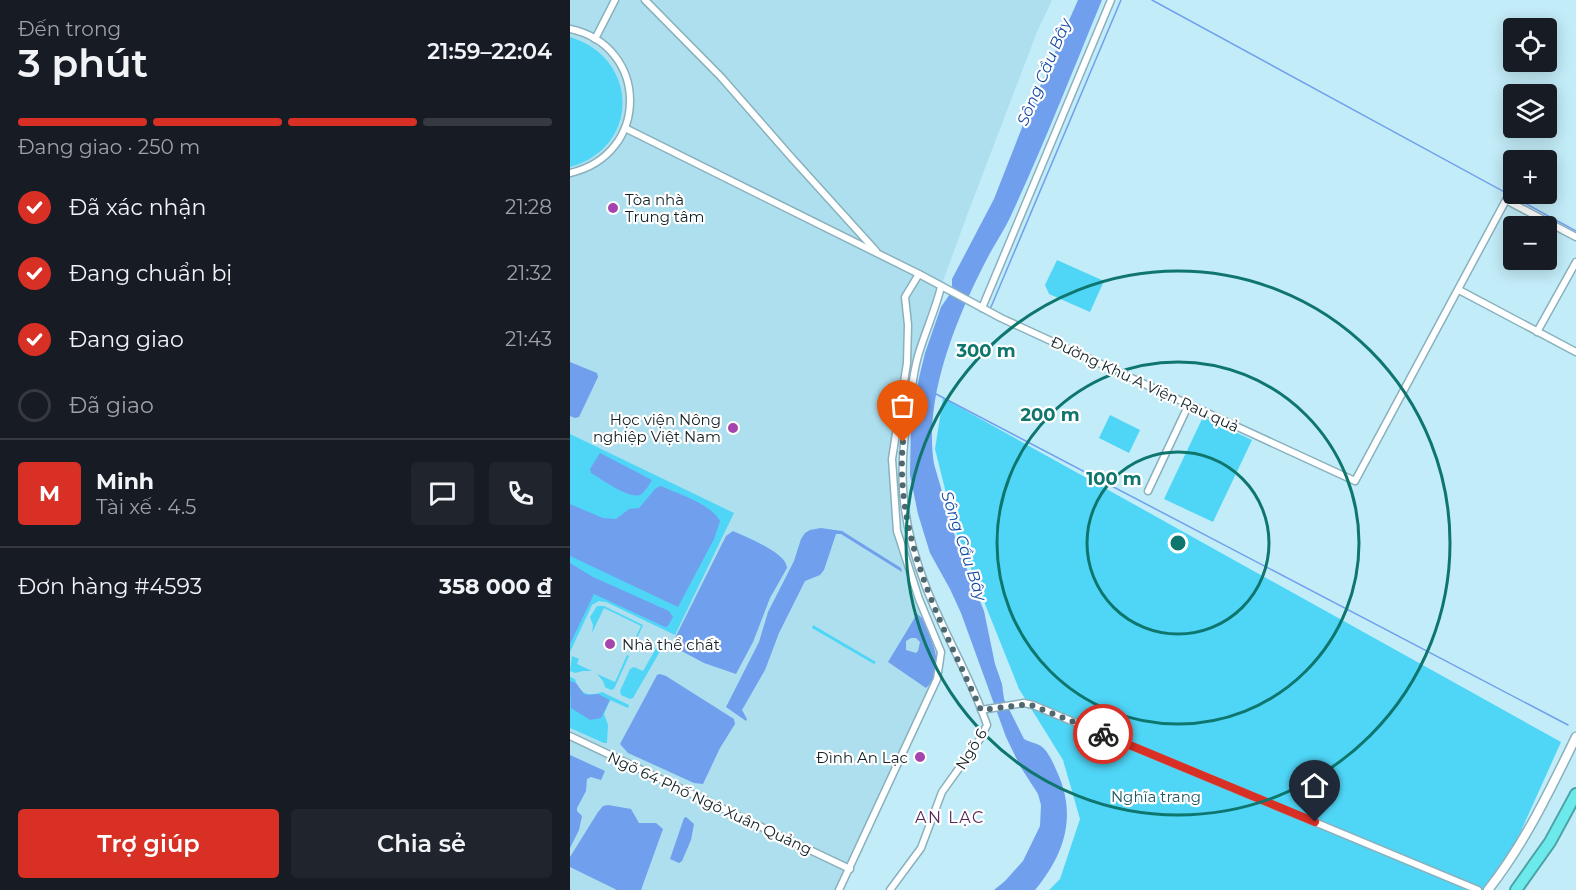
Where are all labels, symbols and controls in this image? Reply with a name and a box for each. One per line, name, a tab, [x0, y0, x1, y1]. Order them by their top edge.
water label: Sông Cầu Bây	[1013, 14, 1076, 128]
text: Đến trong	[18, 17, 121, 41]
map controls	[1503, 18, 1557, 270]
button: locate	[1503, 18, 1557, 72]
text: 21:59–22:04	[427, 38, 552, 65]
text: 3 phút	[18, 39, 148, 87]
button: layers	[1503, 84, 1557, 138]
text: Đang giao · 250 m	[18, 135, 200, 159]
button: +	[1503, 150, 1557, 204]
place label: Tòa nhà Trung tâm	[625, 190, 704, 226]
icon: check	[18, 191, 51, 224]
text: Đã xác nhận	[69, 194, 206, 221]
text: 21:28	[505, 195, 552, 219]
marker: Tòa nhà Trung tâm	[606, 201, 620, 215]
button: −	[1503, 216, 1557, 270]
icon: check	[18, 257, 51, 290]
text: Đang chuẩn bị	[69, 260, 232, 287]
text: 21:32	[507, 261, 552, 285]
icon: check	[18, 323, 51, 356]
text: Đang giao	[69, 326, 184, 353]
text: 21:43	[505, 327, 552, 351]
street label: Đường Khu A Viện Rau quả	[1048, 332, 1242, 436]
text: 300 m	[955, 340, 1016, 362]
pin	[877, 380, 928, 442]
icon: bag	[886, 389, 919, 422]
text: Đã giao	[69, 392, 154, 419]
text: 200 m	[1020, 404, 1080, 426]
place label: Học viện Nông nghiệp Việt Nam	[593, 410, 721, 446]
marker: Học viện Nông nghiệp Việt Nam	[726, 421, 740, 435]
button: chat	[411, 462, 474, 525]
button: phone	[489, 462, 552, 525]
text: Minh	[96, 468, 154, 495]
text: 100 m	[1086, 468, 1142, 490]
text: M	[39, 480, 60, 507]
water label: Sông Cầu Bây	[937, 489, 991, 605]
text: Tài xế · 4.5	[96, 495, 196, 519]
centre of rings	[1168, 533, 1188, 553]
text: Đơn hàng #4593	[18, 573, 202, 600]
text: 358 000 ₫	[439, 573, 552, 600]
place label: Nhà thể chất	[622, 635, 720, 654]
marker: Nhà thể chất	[603, 637, 617, 651]
courier	[1073, 704, 1133, 764]
icon: bike	[1087, 718, 1120, 751]
street label: Ngõ 6	[951, 725, 991, 773]
street label: Ngõ 64 Phố Ngô Xuân Quảng	[605, 747, 815, 859]
place label: Đình An Lạc	[816, 748, 908, 767]
marker: Đình An Lạc	[913, 750, 927, 764]
pin	[1289, 760, 1340, 822]
icon: home	[1298, 769, 1331, 802]
park label: Nghĩa trang	[1111, 787, 1201, 806]
district label: AN LẠC	[915, 808, 985, 827]
button: Trợ giúp	[18, 809, 279, 878]
button: Chia sẻ	[291, 809, 552, 878]

